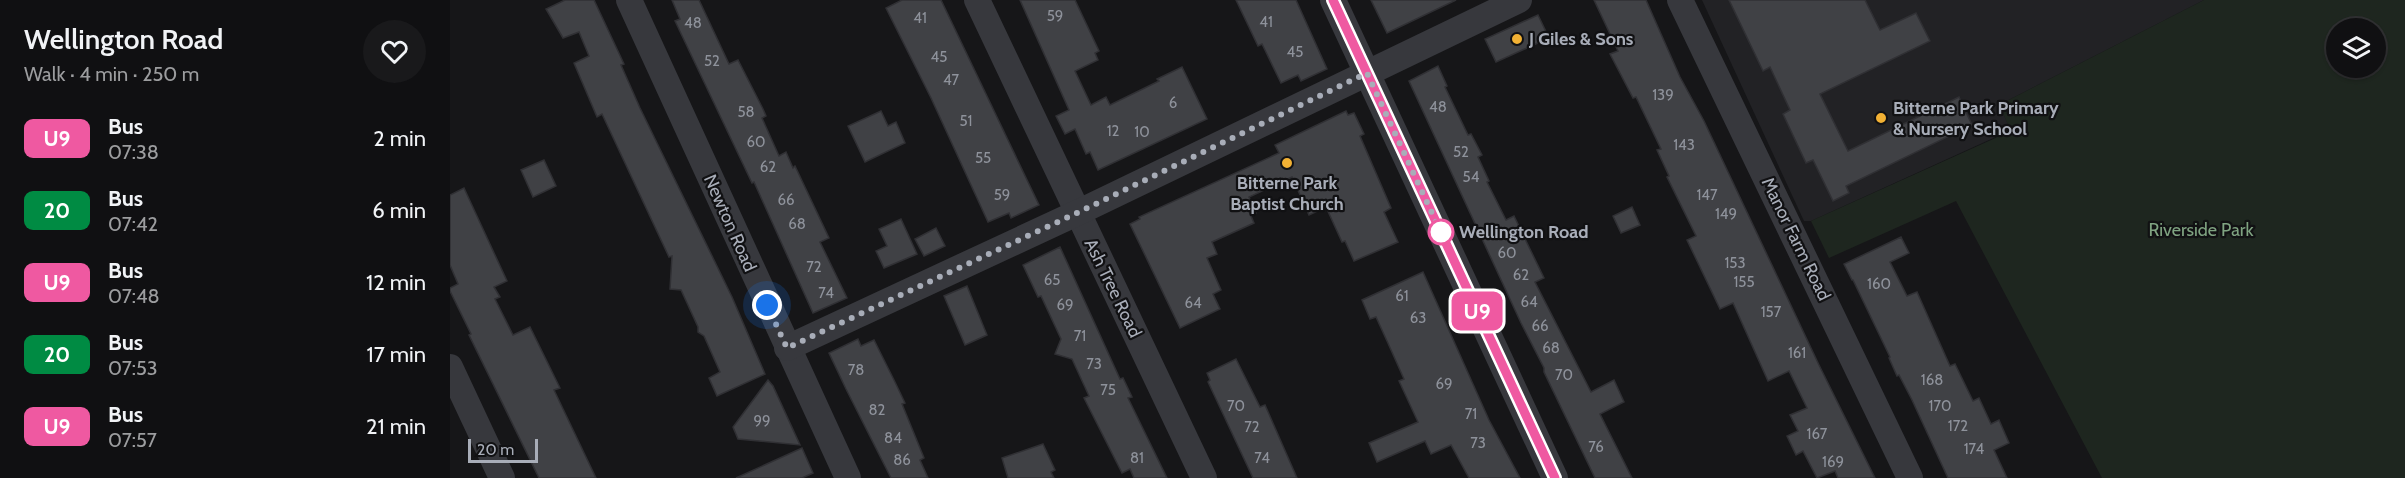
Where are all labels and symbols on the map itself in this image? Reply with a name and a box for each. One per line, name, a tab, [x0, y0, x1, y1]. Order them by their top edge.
house number: 59	[1047, 7, 1063, 25]
house number: 41	[913, 9, 927, 27]
house number: 41	[1259, 13, 1273, 31]
house number: 48	[684, 14, 702, 32]
place label: J Giles & Sons	[1528, 28, 1634, 50]
marker: J Giles & Sons	[1510, 32, 1524, 46]
house number: 45	[1287, 43, 1303, 61]
house number: 45	[931, 48, 947, 66]
house number: 52	[704, 52, 720, 70]
house number: 47	[943, 71, 960, 89]
house number: 139	[1652, 86, 1674, 104]
house number: 6	[1169, 94, 1177, 112]
place label: Bitterne Park Primary & Nursery School	[1893, 97, 2059, 140]
house number: 48	[1429, 98, 1447, 116]
house number: 58	[737, 103, 755, 121]
marker: Bitterne Park Primary & Nursery School	[1874, 111, 1888, 125]
house number: 51	[959, 112, 973, 130]
house number: 12	[1107, 122, 1120, 140]
house number: 10	[1134, 123, 1150, 141]
house number: 60	[747, 133, 766, 151]
house number: 143	[1673, 136, 1695, 154]
house number: 52	[1453, 143, 1469, 161]
house number: 55	[975, 149, 991, 167]
marker: Bitterne Park Baptist Church	[1280, 156, 1294, 170]
house number: 62	[760, 158, 776, 176]
house number: 54	[1463, 168, 1480, 186]
street label: Newton Road	[699, 171, 761, 275]
place label: Bitterne Park Baptist Church	[1230, 172, 1344, 215]
street label: Manor Farm Road	[1757, 174, 1835, 304]
house number: 59	[994, 186, 1010, 204]
house number: 147	[1696, 186, 1718, 204]
house number: 66	[777, 191, 795, 209]
house number: 149	[1715, 205, 1737, 223]
house number: 68	[788, 215, 806, 233]
marker: Wellington Road	[1428, 219, 1454, 245]
park label: Riverside Park	[2148, 219, 2254, 241]
place label: Wellington Road	[1459, 221, 1589, 243]
street label: Ash Tree Road	[1080, 235, 1146, 341]
house number: 60	[1498, 244, 1517, 262]
house number: 153	[1724, 254, 1746, 272]
house number: 72	[806, 258, 822, 276]
house number: 62	[1513, 266, 1529, 284]
house number: 65	[1044, 271, 1060, 289]
house number: 155	[1733, 273, 1755, 291]
house number: 160	[1867, 275, 1891, 293]
house number: 74	[818, 284, 834, 302]
house number: 61	[1395, 287, 1409, 305]
your location	[752, 290, 782, 320]
line badge: U9	[1450, 292, 1504, 330]
house number: 64	[1520, 293, 1538, 311]
house number: 64	[1184, 294, 1202, 312]
house number: 69	[1056, 296, 1074, 314]
house number: 157	[1761, 303, 1782, 321]
house number: 63	[1410, 309, 1426, 327]
house number: 66	[1531, 317, 1549, 335]
house number: 71	[1074, 327, 1086, 345]
house number: 68	[1542, 339, 1560, 357]
house number: 161	[1788, 344, 1806, 362]
house number: 73	[1086, 355, 1102, 373]
house number: 78	[848, 361, 864, 379]
house number: 70	[1555, 366, 1573, 384]
house number: 168	[1921, 371, 1943, 389]
house number: 69	[1435, 375, 1453, 393]
house number: 75	[1100, 381, 1116, 399]
house number: 70	[1227, 397, 1245, 415]
house number: 170	[1929, 397, 1951, 415]
house number: 82	[869, 401, 886, 419]
house number: 71	[1465, 405, 1477, 423]
house number: 99	[753, 412, 771, 430]
house number: 172	[1948, 417, 1968, 435]
house number: 72	[1244, 418, 1260, 436]
house number: 167	[1807, 425, 1828, 443]
house number: 84	[884, 429, 902, 447]
house number: 73	[1470, 434, 1486, 452]
scale bar	[468, 436, 538, 464]
house number: 76	[1588, 438, 1604, 456]
house number: 174	[1964, 440, 1985, 458]
house number: 81	[1130, 449, 1144, 467]
house number: 74	[1254, 449, 1270, 467]
house number: 86	[893, 451, 911, 469]
house number: 169	[1822, 453, 1844, 471]

